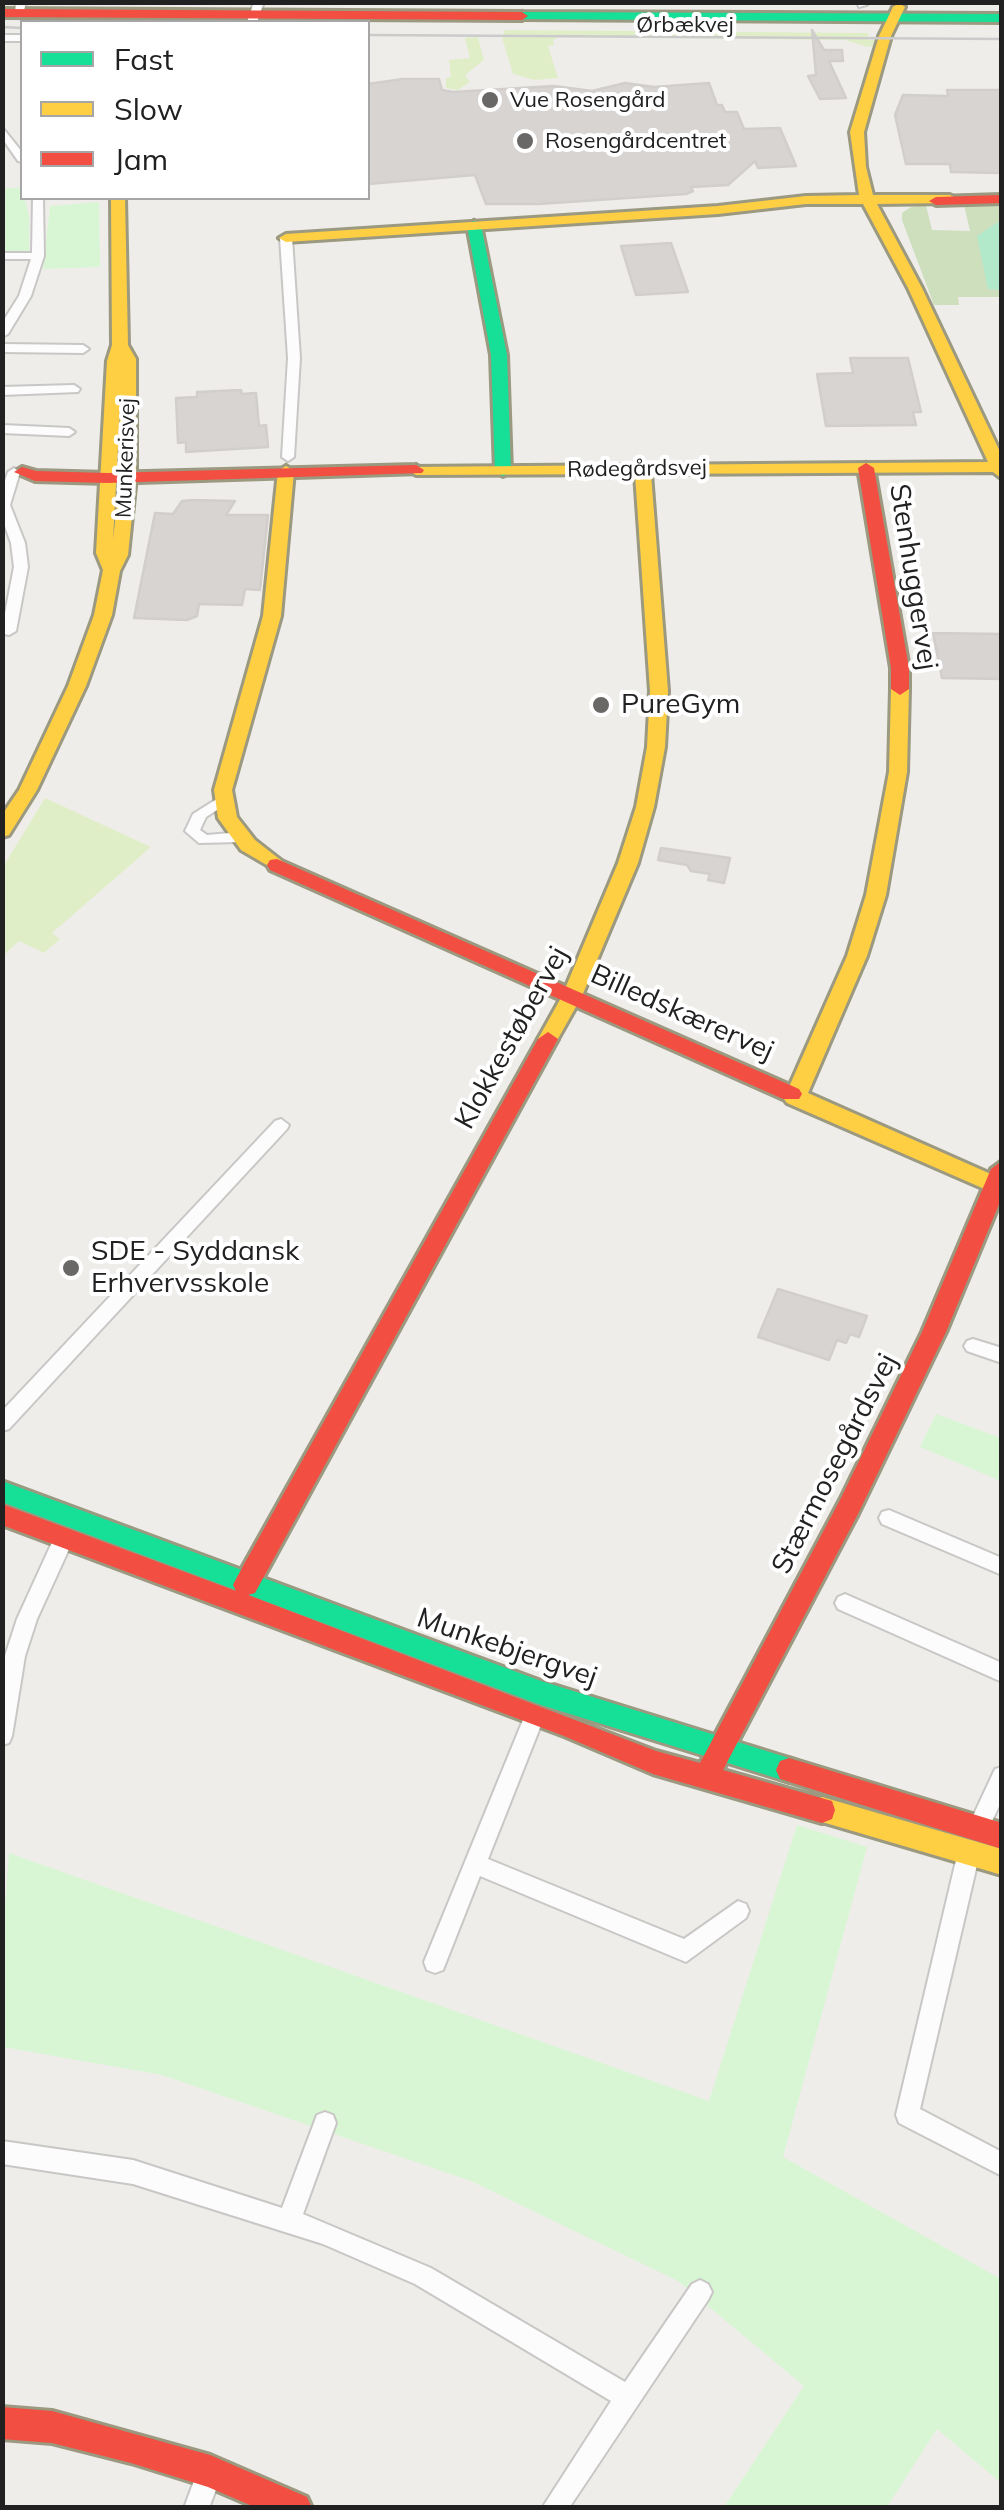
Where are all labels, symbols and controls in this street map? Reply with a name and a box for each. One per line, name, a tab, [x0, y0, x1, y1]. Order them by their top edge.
street label: Ørbækvej	[636, 12, 734, 38]
legend	[20, 20, 370, 200]
text: Fast	[114, 40, 174, 78]
place label: Vue Rosengård	[510, 87, 665, 113]
marker: Vue Rosengård	[479, 89, 501, 111]
text: Slow	[114, 90, 183, 128]
place label: Rosengårdcentret	[545, 128, 727, 154]
marker: Rosengårdcentret	[514, 130, 536, 152]
text: Jam	[114, 140, 168, 178]
street label: Munkerisvej	[111, 398, 141, 518]
street label: Rødegårdsvej	[567, 455, 707, 483]
street label: Stenhuggervej	[882, 482, 944, 672]
place label: PureGym	[621, 688, 740, 722]
marker: PureGym	[590, 694, 612, 716]
street label: Klokkestøbervej	[448, 941, 576, 1135]
street label: Billedskærervej	[585, 958, 779, 1068]
place label: SDE - Syddansk Erhvervsskole	[91, 1235, 299, 1301]
marker: SDE - Syddansk Erhvervsskole	[60, 1257, 82, 1279]
street label: Stærmosegårdsvej	[765, 1348, 905, 1580]
street label: Munkebjergvej	[413, 1602, 601, 1694]

